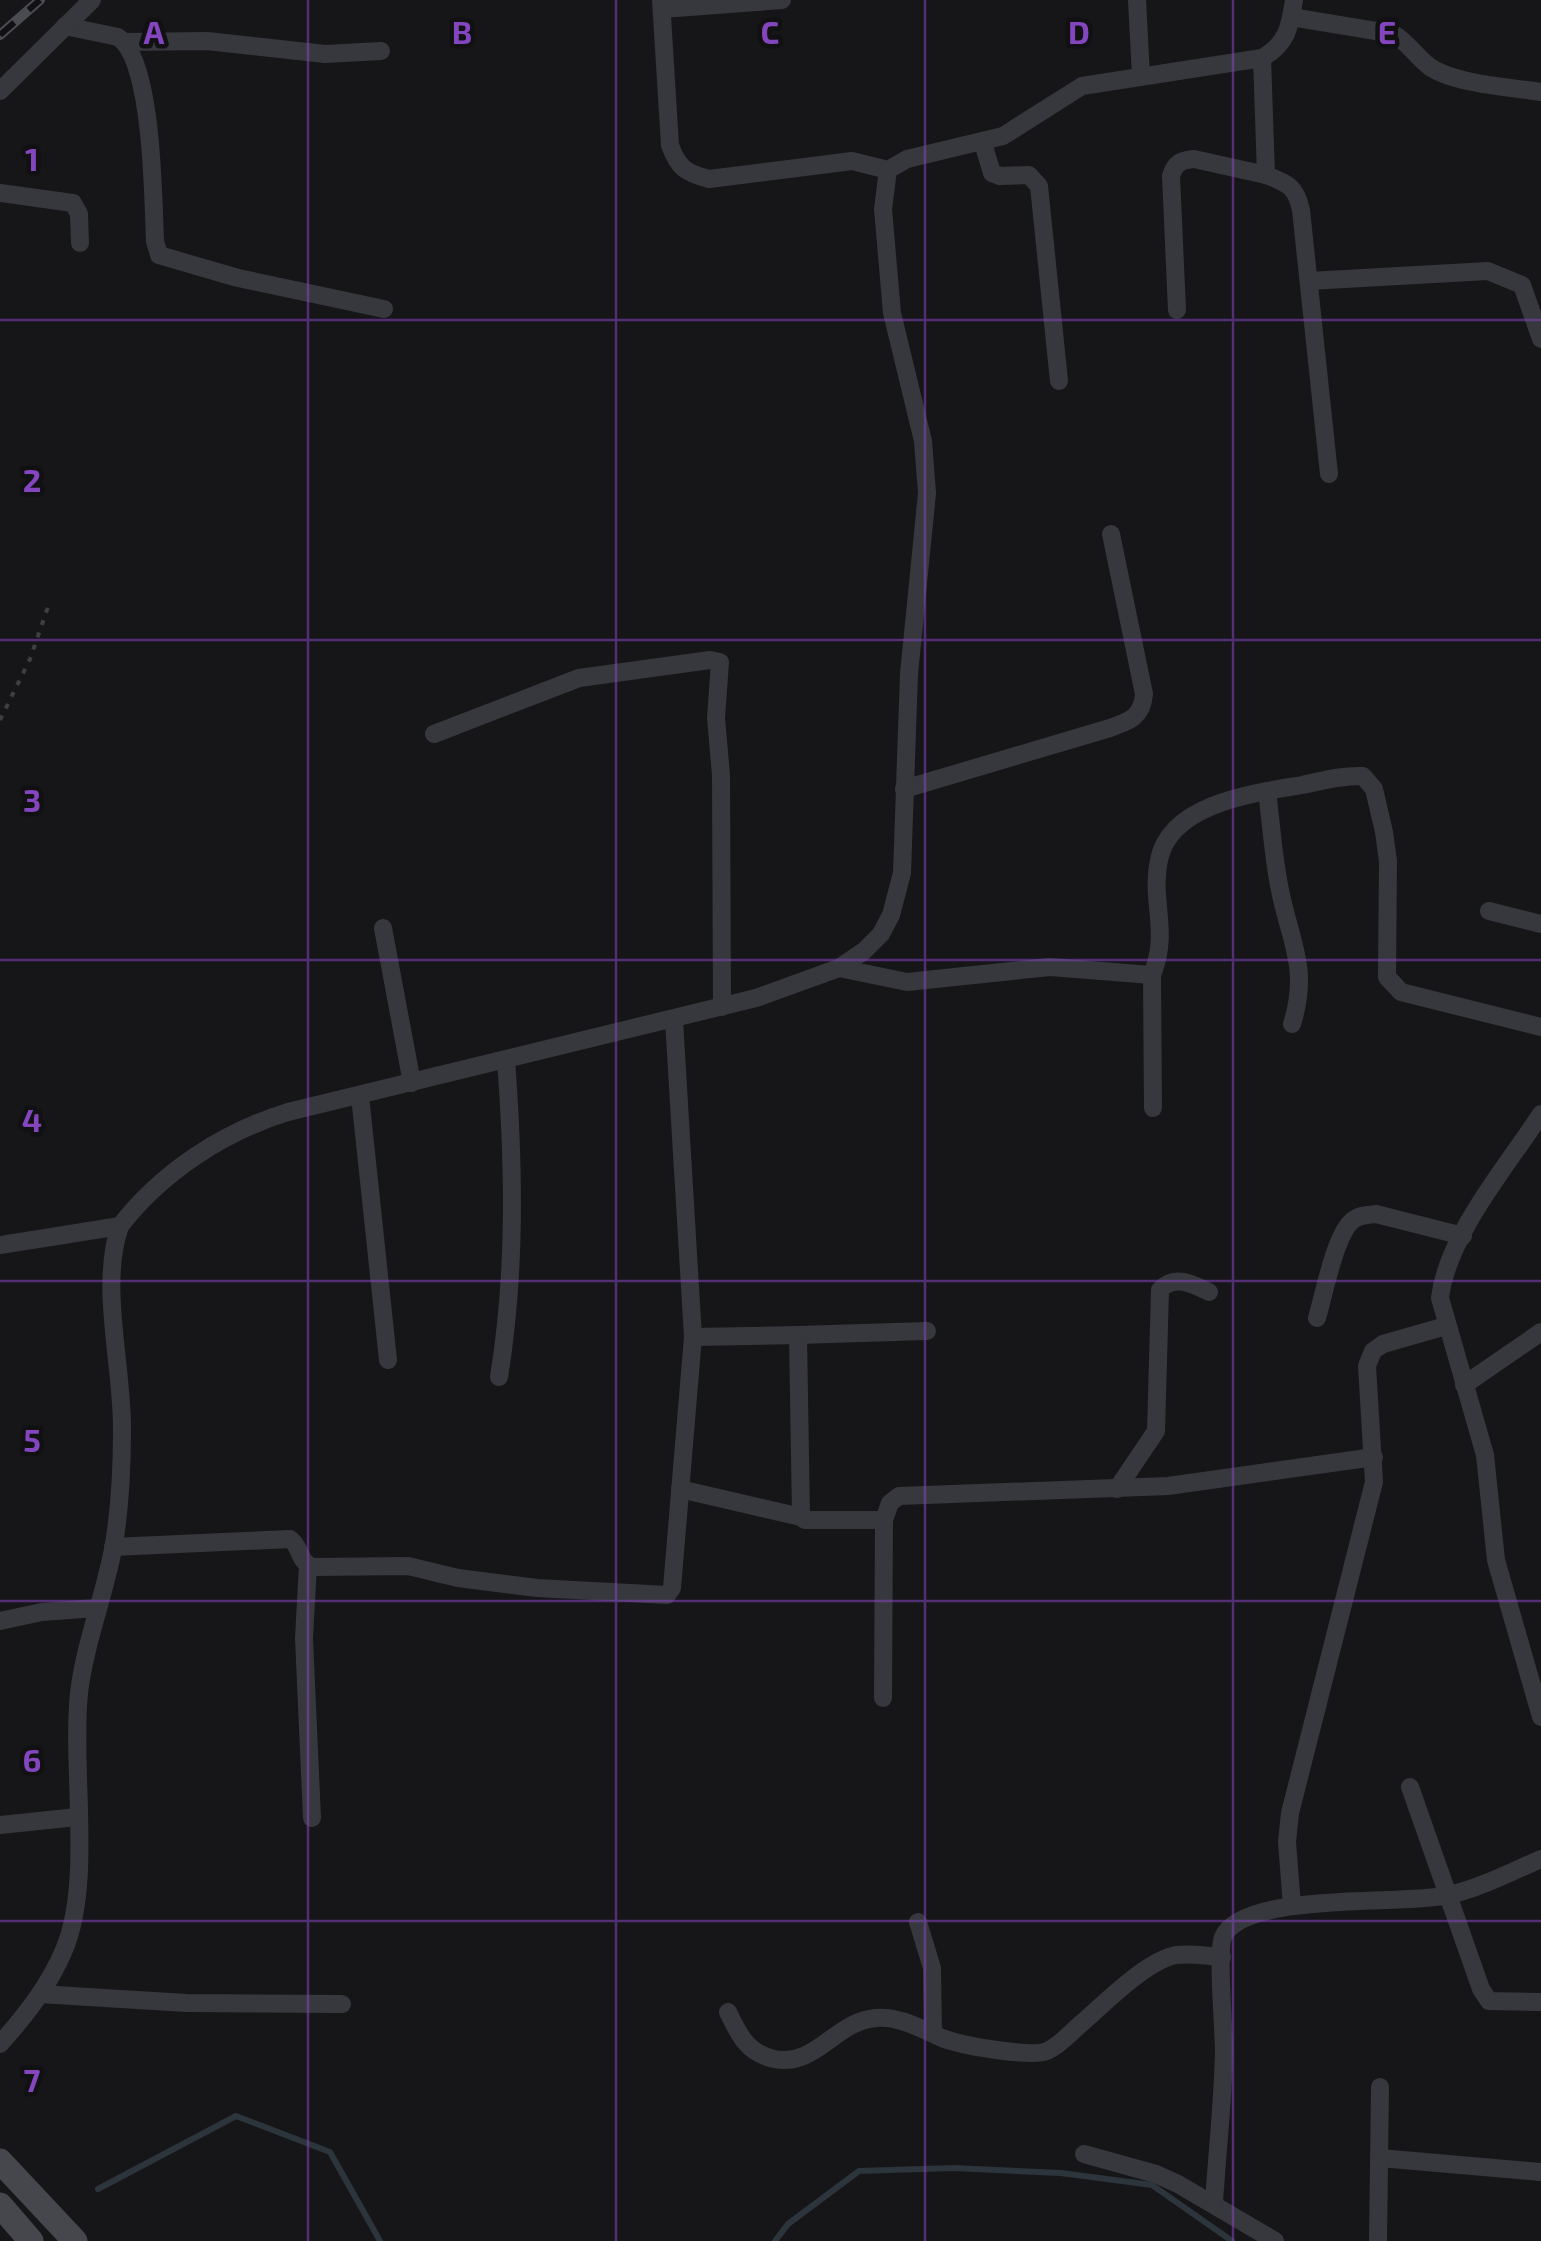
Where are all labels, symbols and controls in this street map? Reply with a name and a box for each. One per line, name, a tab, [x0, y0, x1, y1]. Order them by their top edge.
text: A	[144, 12, 165, 50]
text: B	[452, 12, 472, 50]
text: C	[761, 12, 779, 50]
text: D	[1068, 12, 1090, 50]
text: E	[1378, 12, 1396, 50]
text: 1	[25, 139, 39, 177]
text: 2	[23, 460, 41, 498]
text: 3	[23, 780, 41, 818]
text: 4	[22, 1100, 42, 1138]
text: 5	[23, 1420, 41, 1458]
text: 6	[23, 1740, 41, 1778]
text: 7	[24, 2060, 41, 2098]

